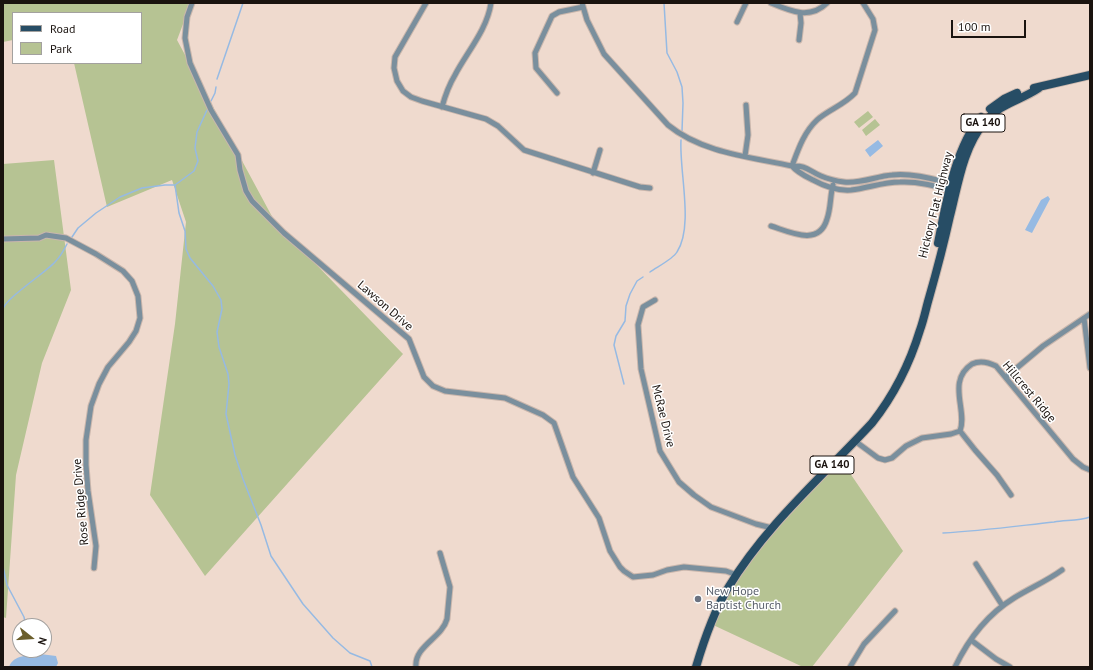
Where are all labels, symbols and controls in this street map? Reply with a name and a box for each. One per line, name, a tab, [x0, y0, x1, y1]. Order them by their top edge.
legend	[12, 12, 142, 64]
scale bar	[953, 12, 1028, 38]
text: 100 m	[958, 19, 991, 34]
text: Road	[50, 21, 75, 36]
text: Park	[50, 41, 72, 56]
road number: GA 140	[961, 114, 1005, 132]
street label: Hickory Flat Highway	[916, 150, 956, 260]
street label: Lawson Drive	[354, 278, 416, 334]
street label: Hillcrest Ridge	[999, 358, 1059, 426]
street label: McRae Drive	[648, 383, 678, 449]
road number: GA 140	[810, 456, 854, 474]
street label: Rose Ridge Drive	[70, 458, 92, 546]
place label: New Hope Baptist Church	[706, 585, 781, 613]
marker: New Hope Baptist Church	[693, 594, 703, 604]
north arrow	[12, 618, 52, 658]
text: N	[35, 636, 50, 647]

